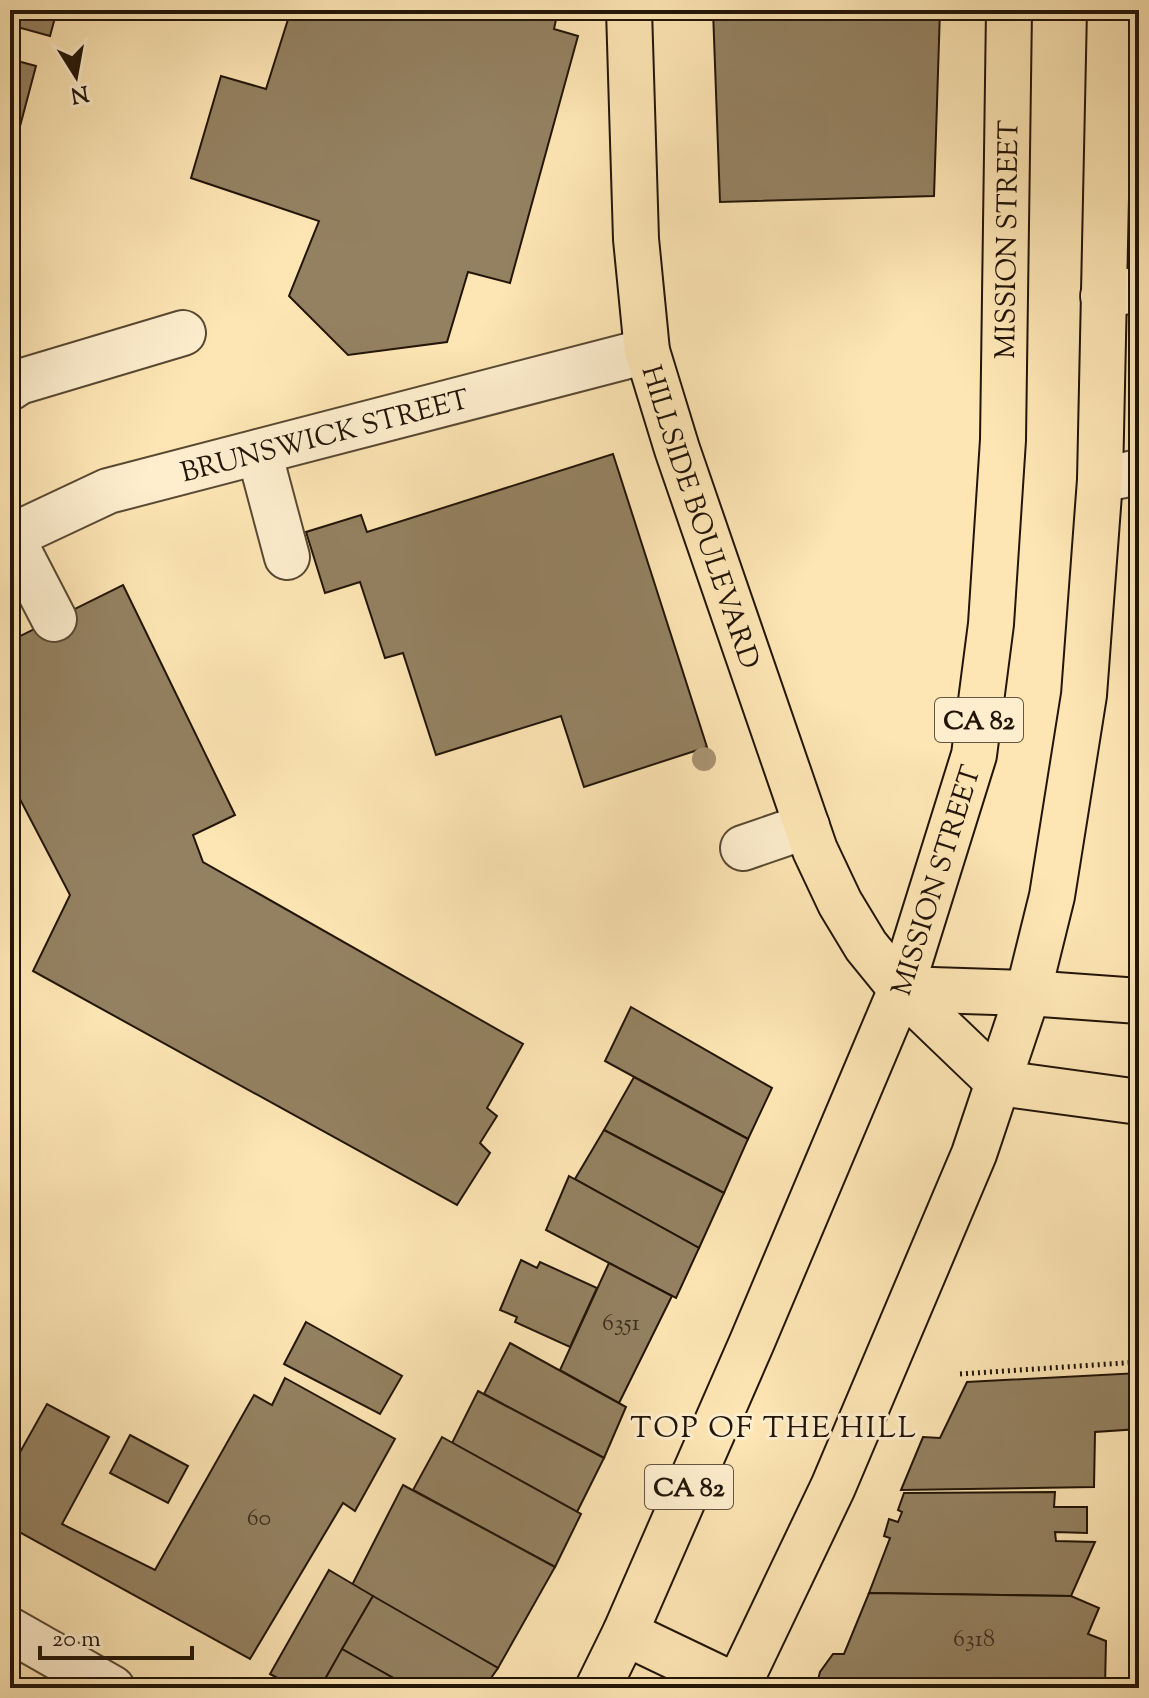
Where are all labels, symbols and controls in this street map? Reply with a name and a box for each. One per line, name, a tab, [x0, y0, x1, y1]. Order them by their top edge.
north arrow	[36, 36, 116, 116]
text: N	[67, 75, 91, 110]
street label: MISSION STREET	[987, 119, 1030, 360]
street label: HILLSIDE BOULEVARD	[630, 361, 768, 675]
street label: BRUNSWICK STREET	[177, 381, 474, 494]
road number: CA 82	[935, 698, 1023, 742]
street label: MISSION STREET	[883, 761, 993, 1001]
house number: 6351	[602, 1307, 640, 1341]
district label: TOP OF THE HILL	[630, 1408, 918, 1451]
road number: CA 82	[645, 1465, 733, 1509]
house number: 60	[247, 1502, 271, 1536]
scale bar	[40, 1610, 192, 1660]
text: 20 m	[52, 1623, 101, 1657]
house number: 6318	[953, 1623, 995, 1657]

